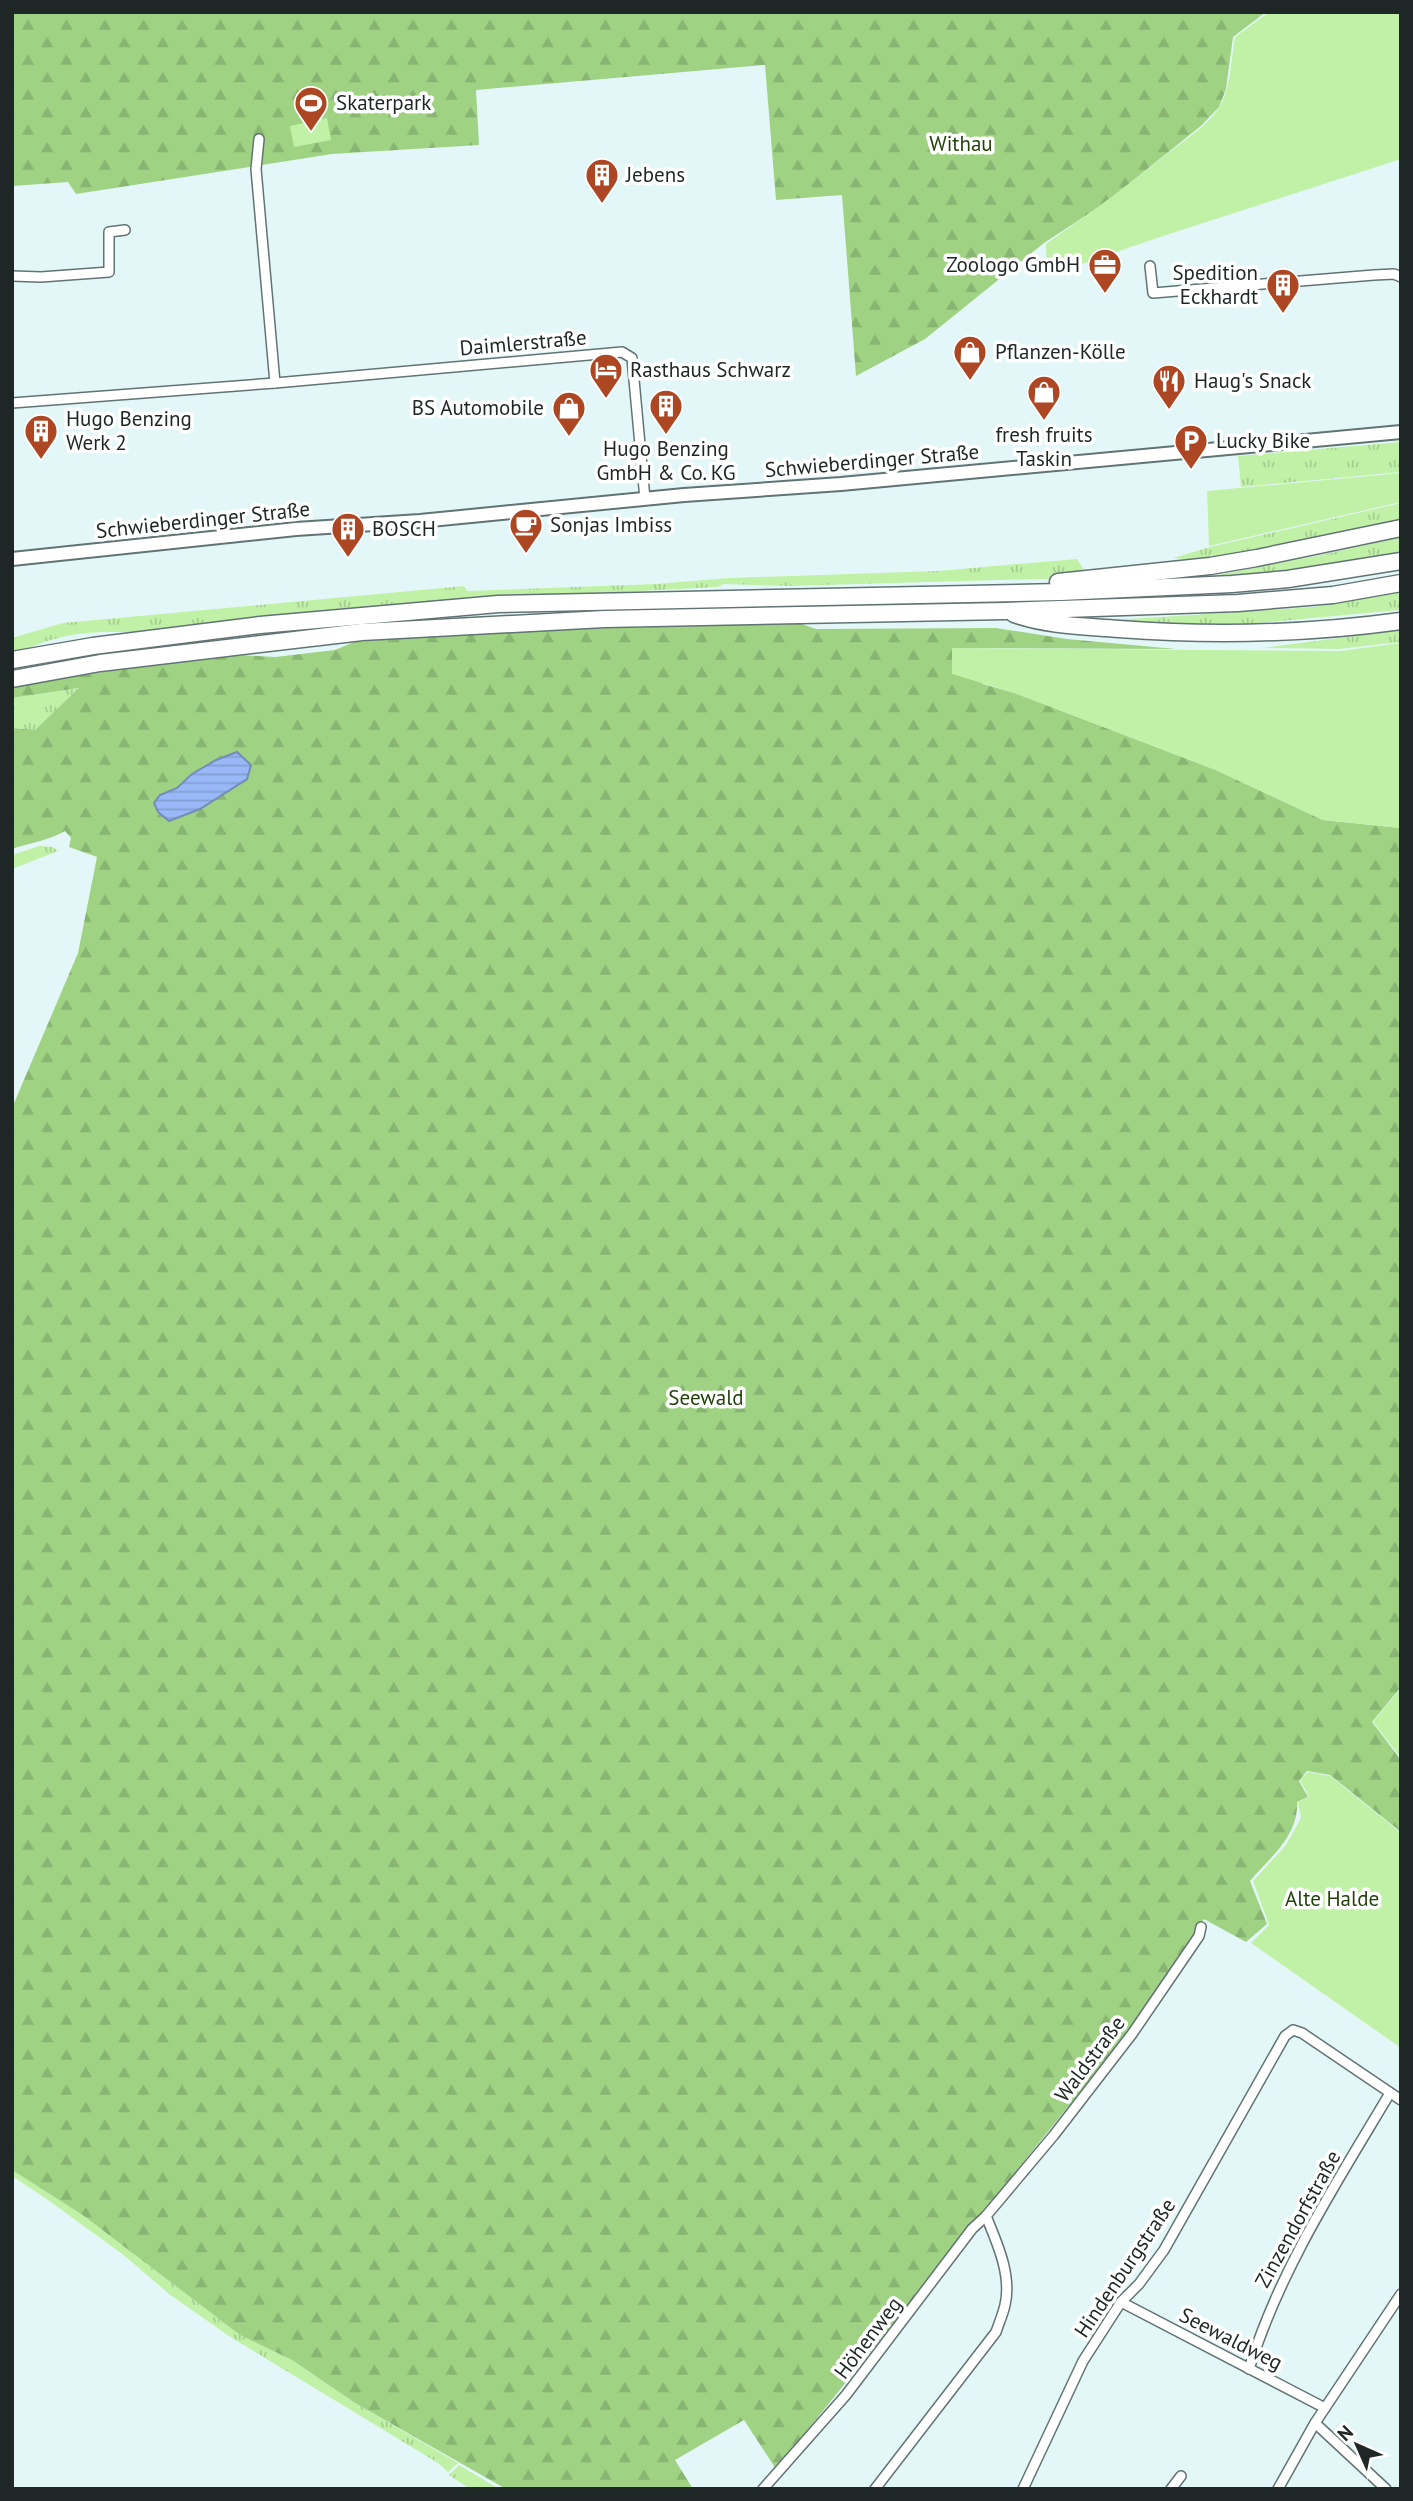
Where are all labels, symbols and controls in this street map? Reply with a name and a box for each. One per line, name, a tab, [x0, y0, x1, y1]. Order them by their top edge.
sports icon: Skaterpark	[292, 84, 330, 133]
place label: Skaterpark	[336, 89, 431, 116]
park label: Withau	[929, 130, 993, 157]
building icon: Jebens	[583, 156, 621, 205]
place label: Jebens	[625, 161, 685, 188]
office icon: Zoologo GmbH	[1086, 246, 1124, 295]
place label: Zoologo GmbH	[946, 251, 1080, 278]
place label: Spedition Eckhardt	[1172, 259, 1258, 310]
building icon: Spedition Eckhardt	[1264, 266, 1302, 315]
street label: Daimlerstraße	[458, 324, 588, 362]
shop icon: Pflanzen-Kölle	[951, 333, 989, 382]
place label: Pflanzen-Kölle	[995, 338, 1126, 365]
hotel icon: Rasthaus Schwarz	[587, 351, 625, 400]
place label: Rasthaus Schwarz	[630, 356, 791, 383]
restaurant icon: Haug's Snack	[1150, 362, 1188, 411]
place label: Haug's Snack	[1194, 367, 1311, 394]
shop icon: fresh fruits Taskin	[1025, 373, 1063, 422]
building icon: Hugo Benzing GmbH & Co. KG	[647, 387, 685, 436]
shop icon: BS Automobile	[550, 389, 588, 438]
place label: BS Automobile	[412, 394, 544, 421]
place label: Hugo Benzing Werk 2	[66, 405, 192, 456]
building icon: Hugo Benzing Werk 2	[22, 412, 60, 461]
place label: fresh fruits Taskin	[995, 421, 1093, 472]
parking icon: Lucky Bike	[1172, 422, 1210, 471]
place label: Lucky Bike	[1216, 427, 1310, 454]
place label: Hugo Benzing GmbH & Co. KG	[596, 435, 736, 486]
street label: Schwieberdinger Straße	[764, 438, 980, 483]
street label: Schwieberdinger Straße	[95, 495, 311, 544]
cafe icon: Sonjas Imbiss	[507, 506, 545, 555]
building icon: BOSCH	[329, 510, 367, 559]
place label: Sonjas Imbiss	[550, 511, 672, 538]
place label: BOSCH	[372, 515, 436, 542]
park label: Seewald	[668, 1384, 744, 1411]
park label: Alte Halde	[1285, 1885, 1379, 1912]
street label: Waldstraße	[1048, 2010, 1131, 2107]
street label: Zinzendorfstraße	[1249, 2145, 1346, 2292]
street label: Hindenburgstraße	[1068, 2193, 1181, 2343]
street label: Höhenweg	[828, 2291, 907, 2384]
street label: Seewaldweg	[1175, 2301, 1287, 2376]
north arrow	[1322, 2410, 1392, 2480]
text: N	[1332, 2420, 1358, 2446]

